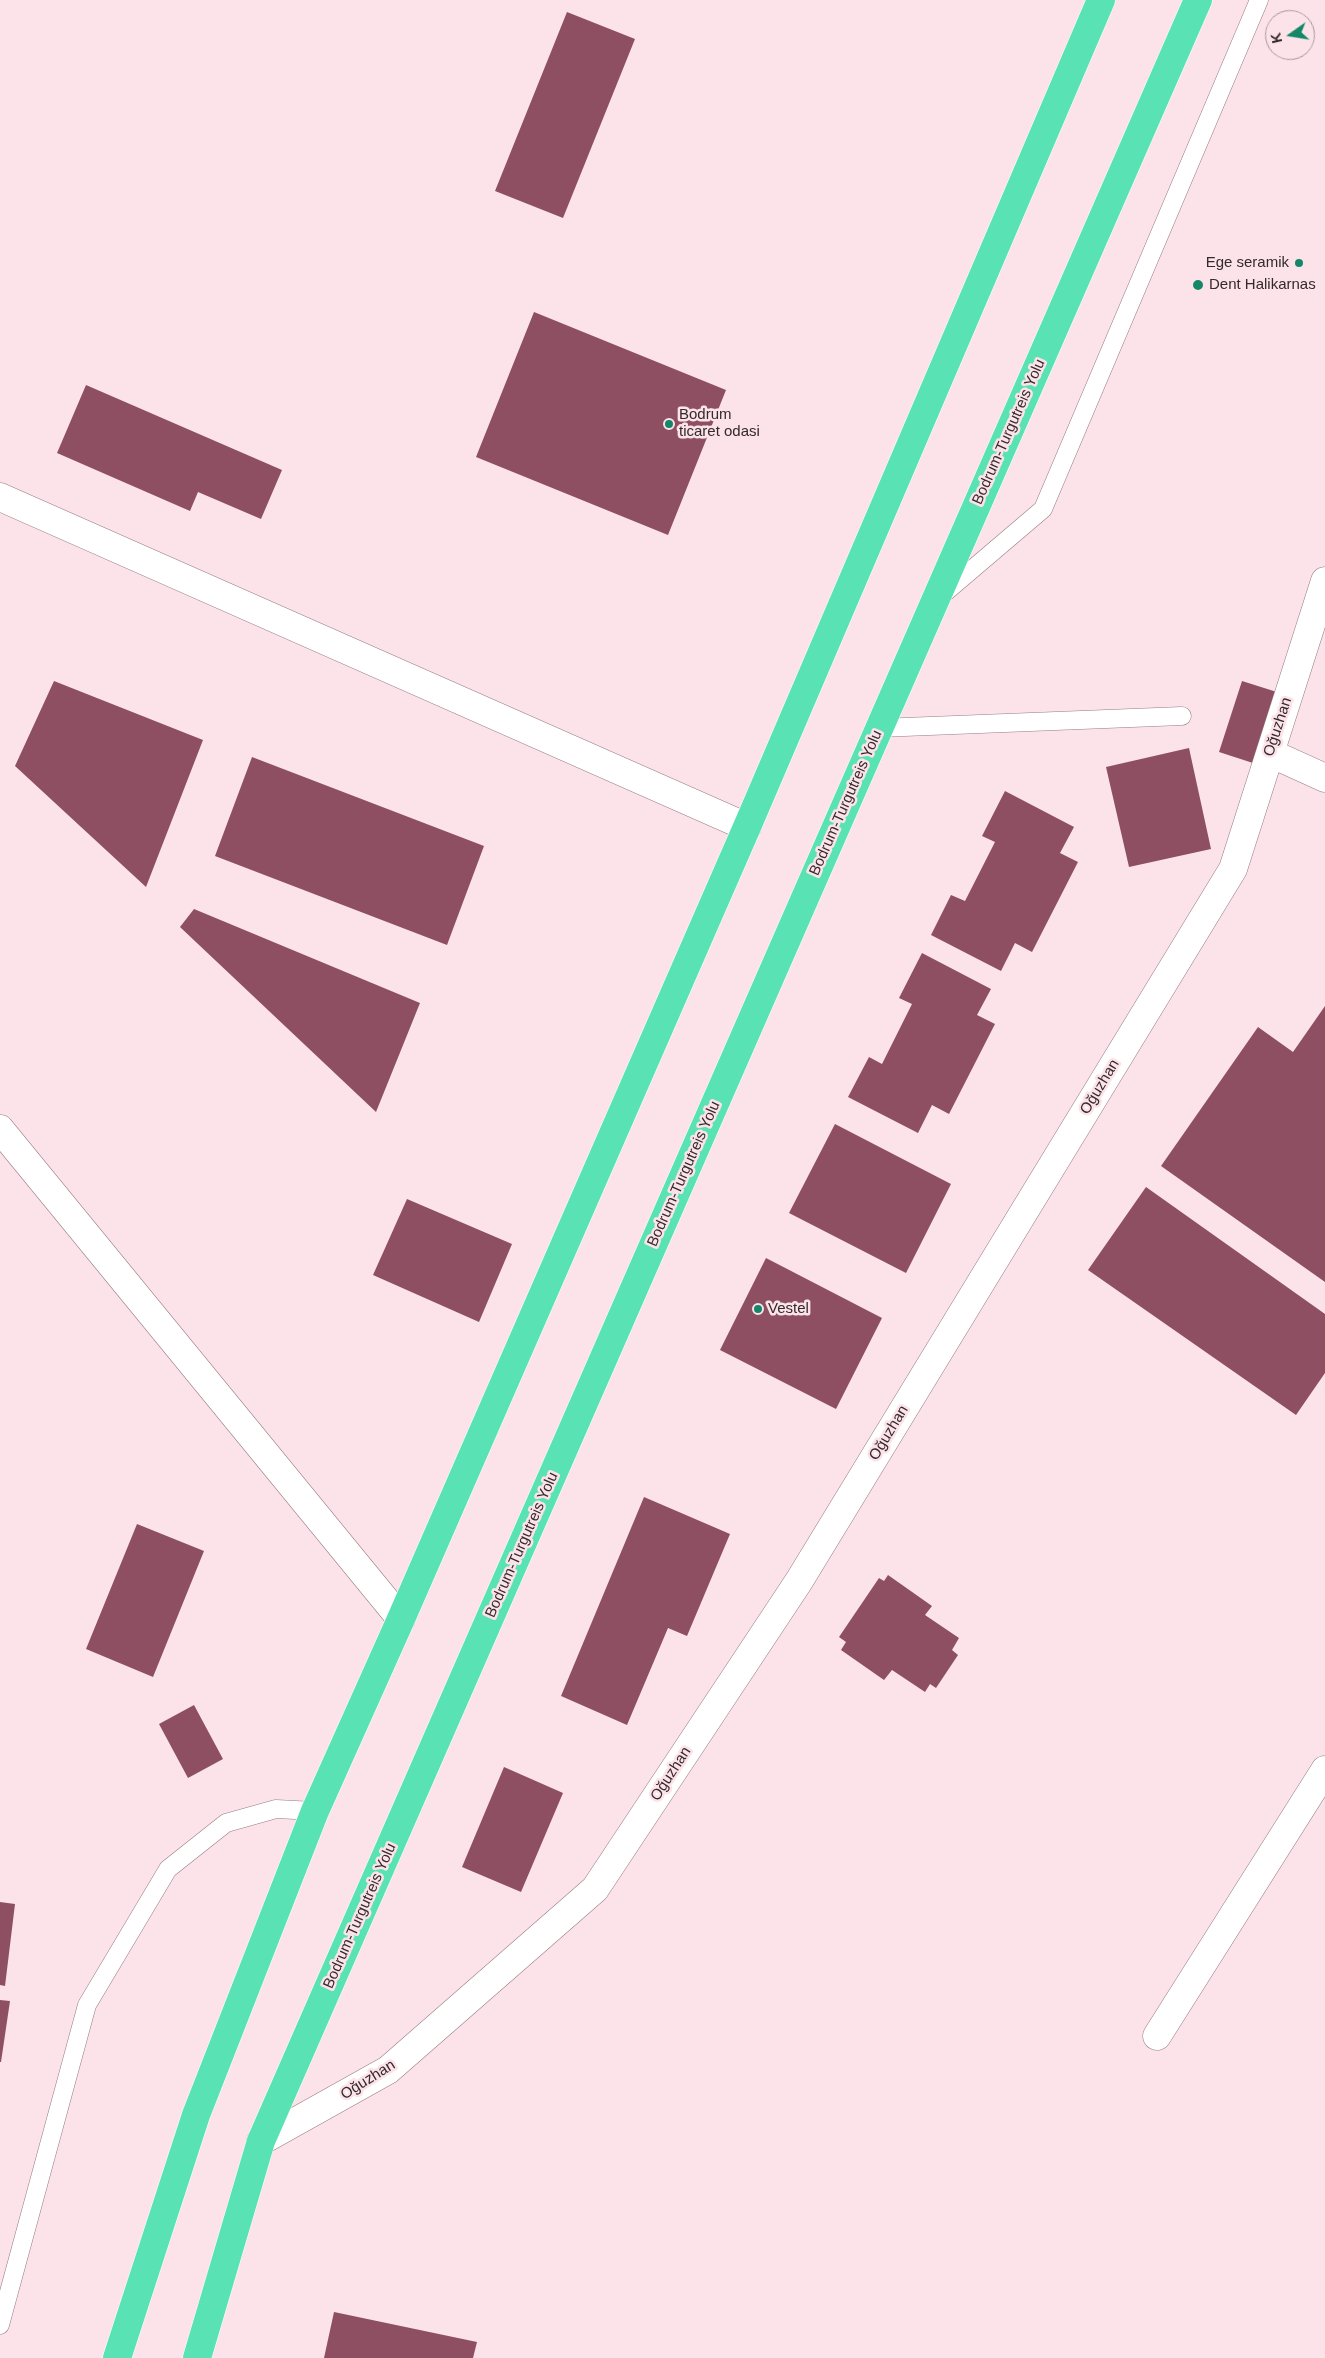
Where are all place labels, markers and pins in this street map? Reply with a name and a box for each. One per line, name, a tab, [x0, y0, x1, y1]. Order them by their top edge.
place label: Ege seramik	[1206, 254, 1289, 272]
marker: Ege seramik	[1293, 257, 1305, 269]
place label: Dent Halikarnas	[1209, 276, 1316, 294]
marker: Dent Halikarnas	[1191, 278, 1205, 292]
place label: Bodrum ticaret odasi	[679, 406, 760, 441]
marker: Bodrum ticaret odasi	[663, 418, 675, 430]
place label: Vestel	[768, 1300, 809, 1318]
marker: Vestel	[752, 1303, 764, 1315]

